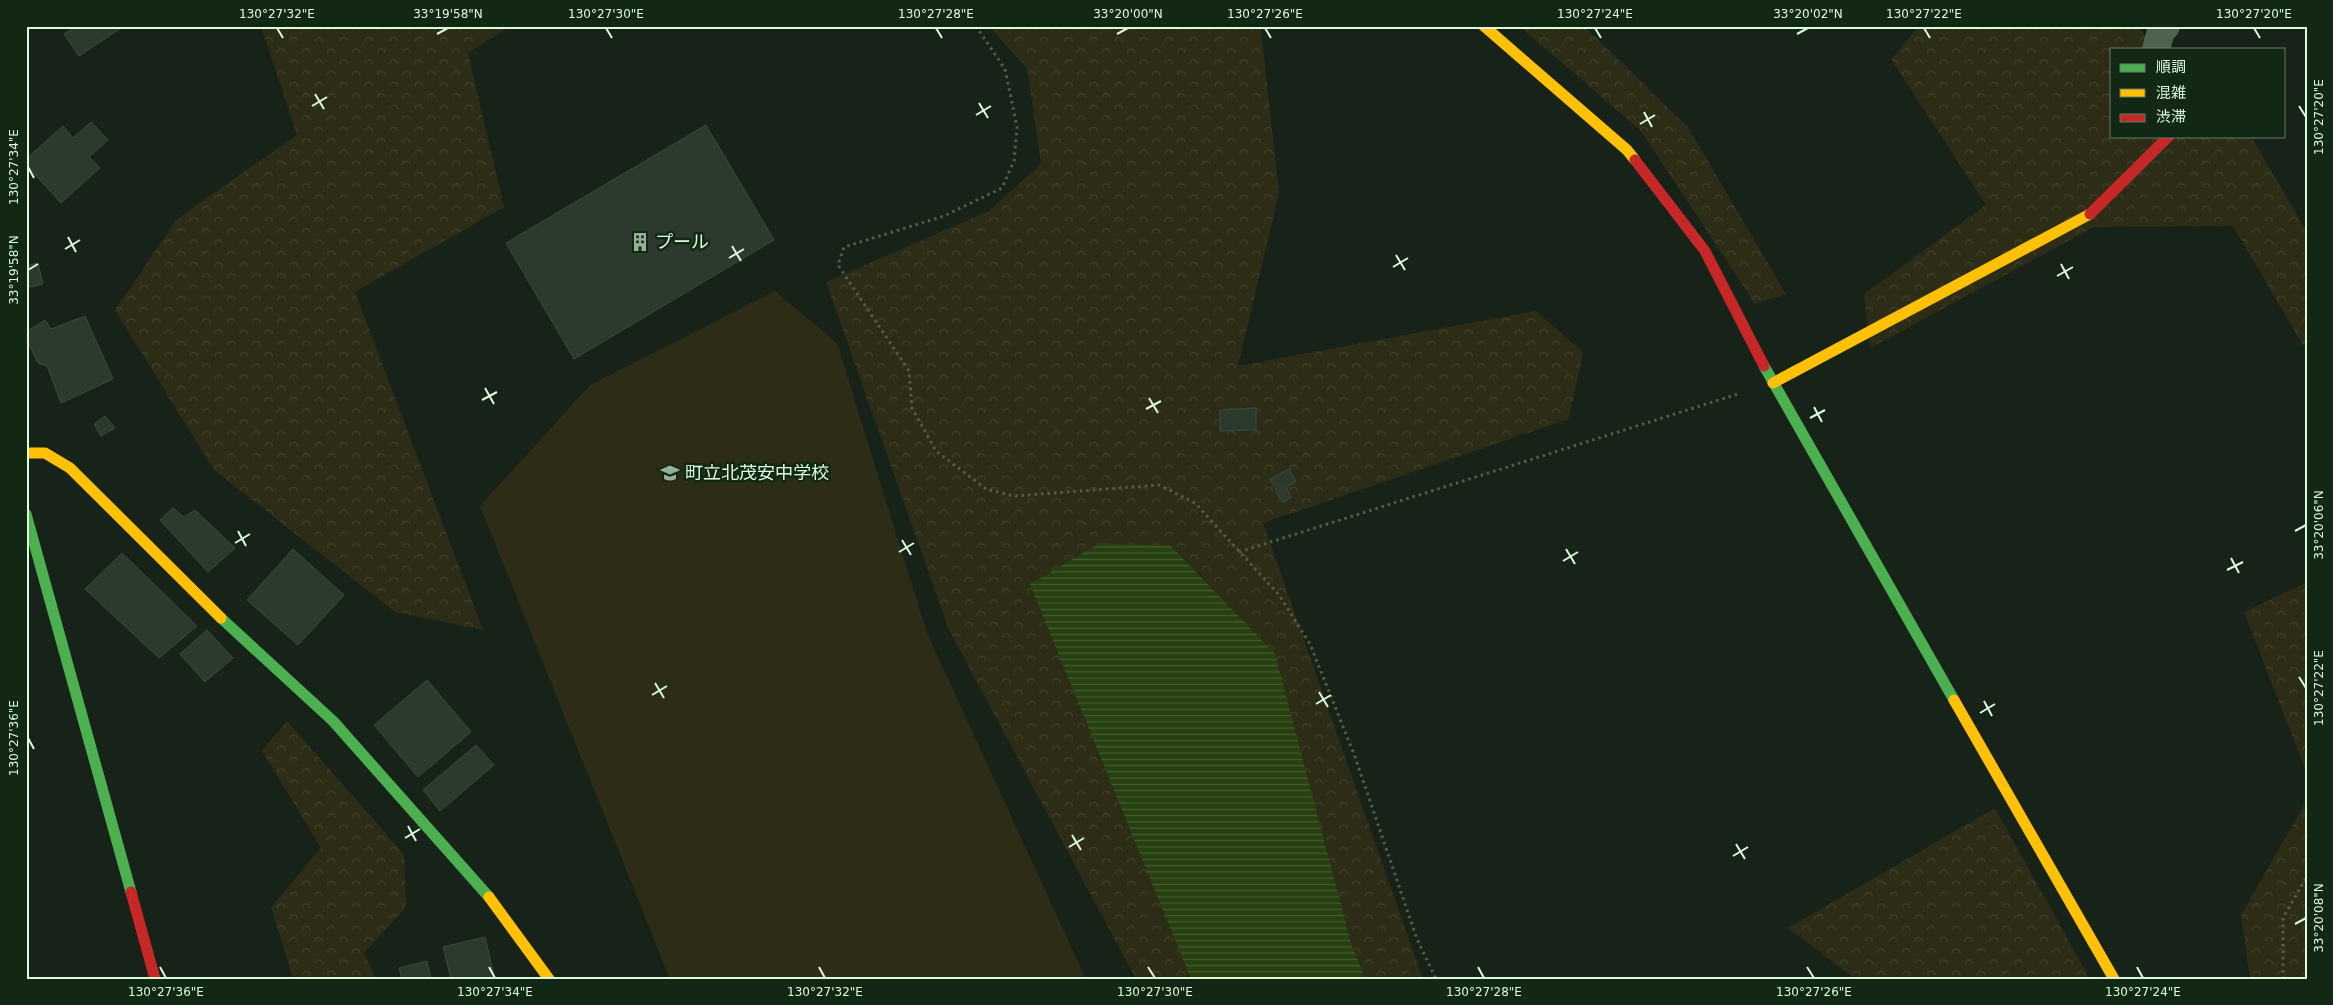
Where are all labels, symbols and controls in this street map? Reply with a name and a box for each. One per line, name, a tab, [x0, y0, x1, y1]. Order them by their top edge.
text: 130°27'32"E	[239, 7, 315, 21]
text: 33°19'58"N	[413, 7, 483, 21]
text: 130°27'30"E	[568, 7, 644, 21]
text: 130°27'28"E	[898, 7, 974, 21]
text: 33°20'00"N	[1093, 7, 1163, 21]
text: 130°27'26"E	[1227, 7, 1303, 21]
text: 130°27'24"E	[1557, 7, 1633, 21]
text: 33°20'02"N	[1773, 7, 1843, 21]
text: 130°27'22"E	[1886, 7, 1962, 21]
text: 130°27'20"E	[2216, 7, 2292, 21]
legend	[2110, 48, 2286, 138]
text: 順調	[2156, 58, 2186, 76]
text: 130°27'20"E	[2312, 79, 2326, 155]
text: 混雑	[2156, 84, 2186, 102]
text: 渋滞	[2156, 108, 2186, 126]
text: 130°27'34"E	[7, 129, 21, 205]
building icon: プール	[629, 231, 651, 253]
place label: プール	[655, 231, 709, 252]
text: 33°19'58"N	[7, 235, 21, 305]
school or university icon: 町立北茂安中学校	[659, 462, 681, 484]
place label: 町立北茂安中学校	[685, 462, 829, 483]
text: 33°20'06"N	[2312, 490, 2326, 560]
text: 130°27'22"E	[2312, 650, 2326, 726]
text: 130°27'36"E	[7, 700, 21, 776]
text: 33°20'08"N	[2312, 883, 2326, 953]
text: 130°27'36"E	[128, 985, 204, 999]
text: 130°27'34"E	[457, 985, 533, 999]
text: 130°27'32"E	[787, 985, 863, 999]
text: 130°27'30"E	[1117, 985, 1193, 999]
text: 130°27'28"E	[1446, 985, 1522, 999]
text: 130°27'26"E	[1776, 985, 1852, 999]
text: 130°27'24"E	[2105, 985, 2181, 999]

